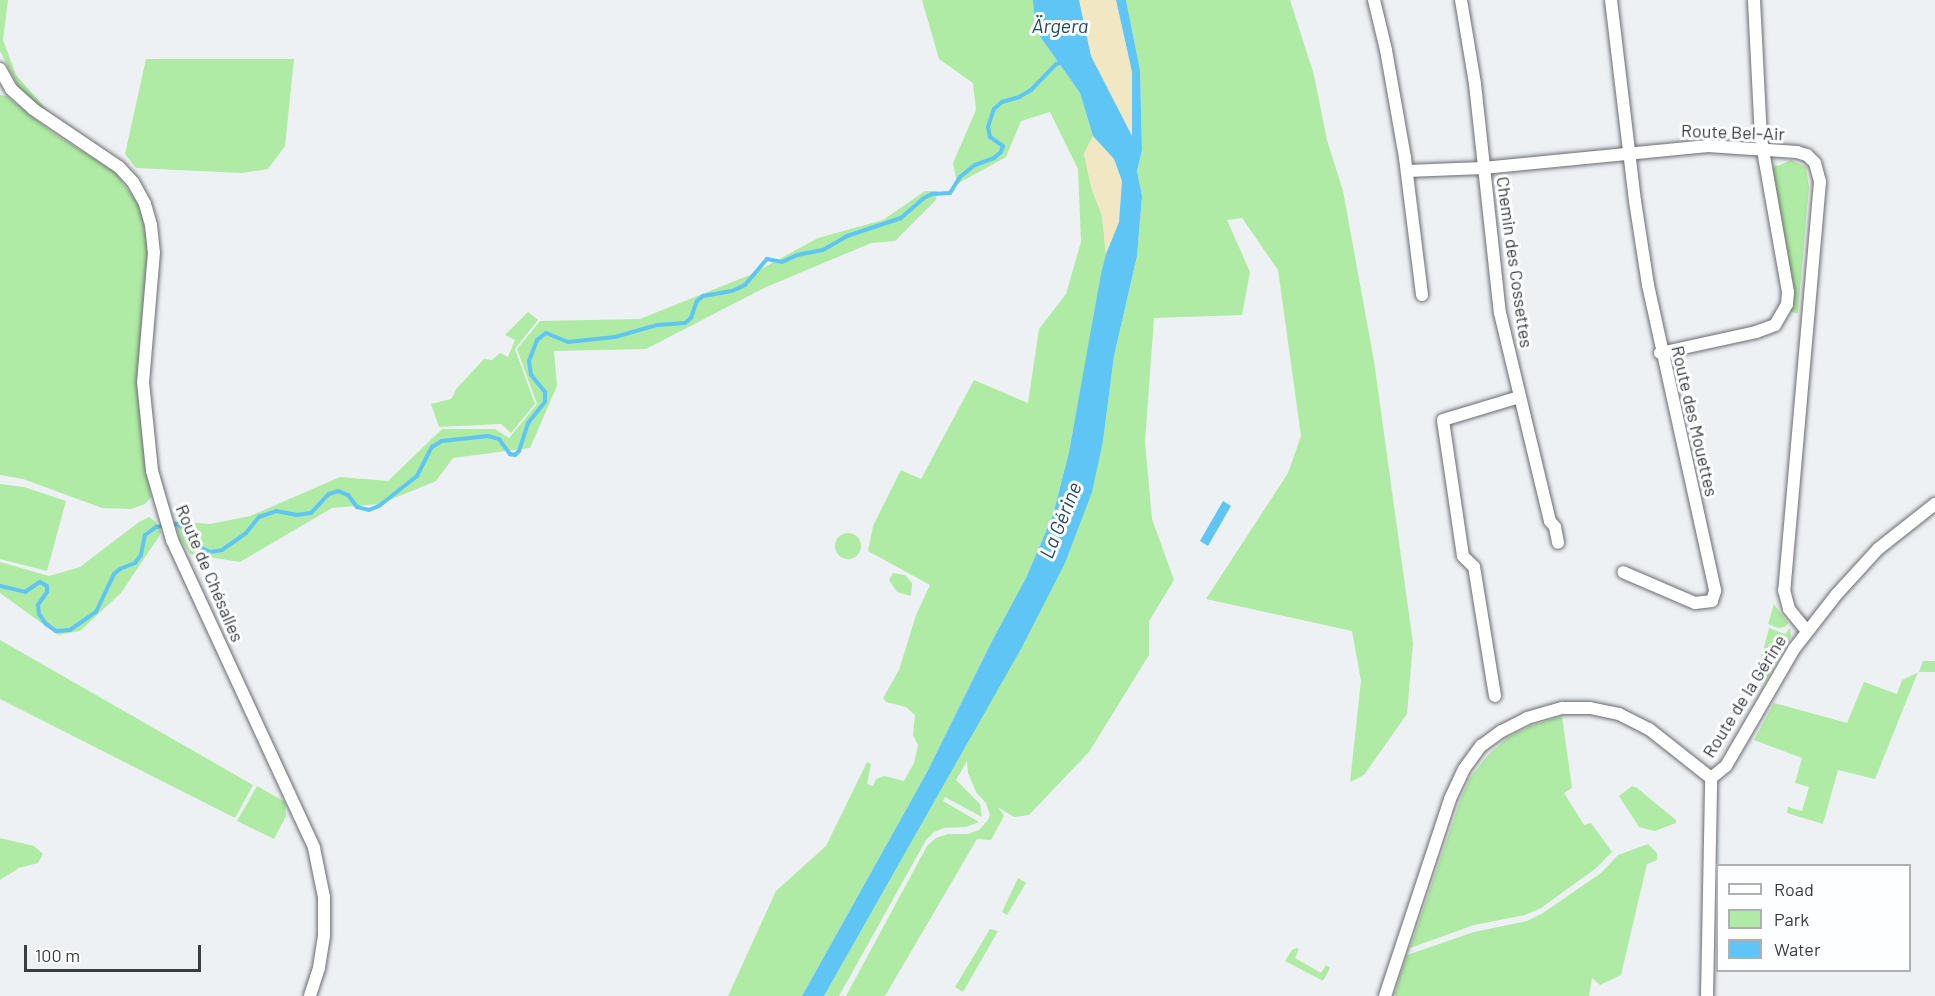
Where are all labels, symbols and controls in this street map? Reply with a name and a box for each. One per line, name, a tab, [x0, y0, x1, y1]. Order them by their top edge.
water label: Ärgera	[1032, 13, 1088, 37]
street label: Route Bel-Air	[1681, 119, 1785, 145]
street label: Chemin des Cossettes	[1492, 175, 1538, 349]
street label: Route des Mouettes	[1667, 343, 1723, 499]
water label: La Gérine	[1034, 478, 1086, 562]
street label: Route de Chésalles	[171, 501, 249, 645]
street label: Route de la Gérine	[1698, 631, 1790, 761]
legend	[1716, 864, 1911, 972]
text: Road	[1774, 878, 1814, 900]
text: Park	[1774, 908, 1809, 930]
scale bar	[27, 933, 204, 971]
text: Water	[1774, 938, 1821, 960]
text: 100 m	[35, 944, 80, 966]

